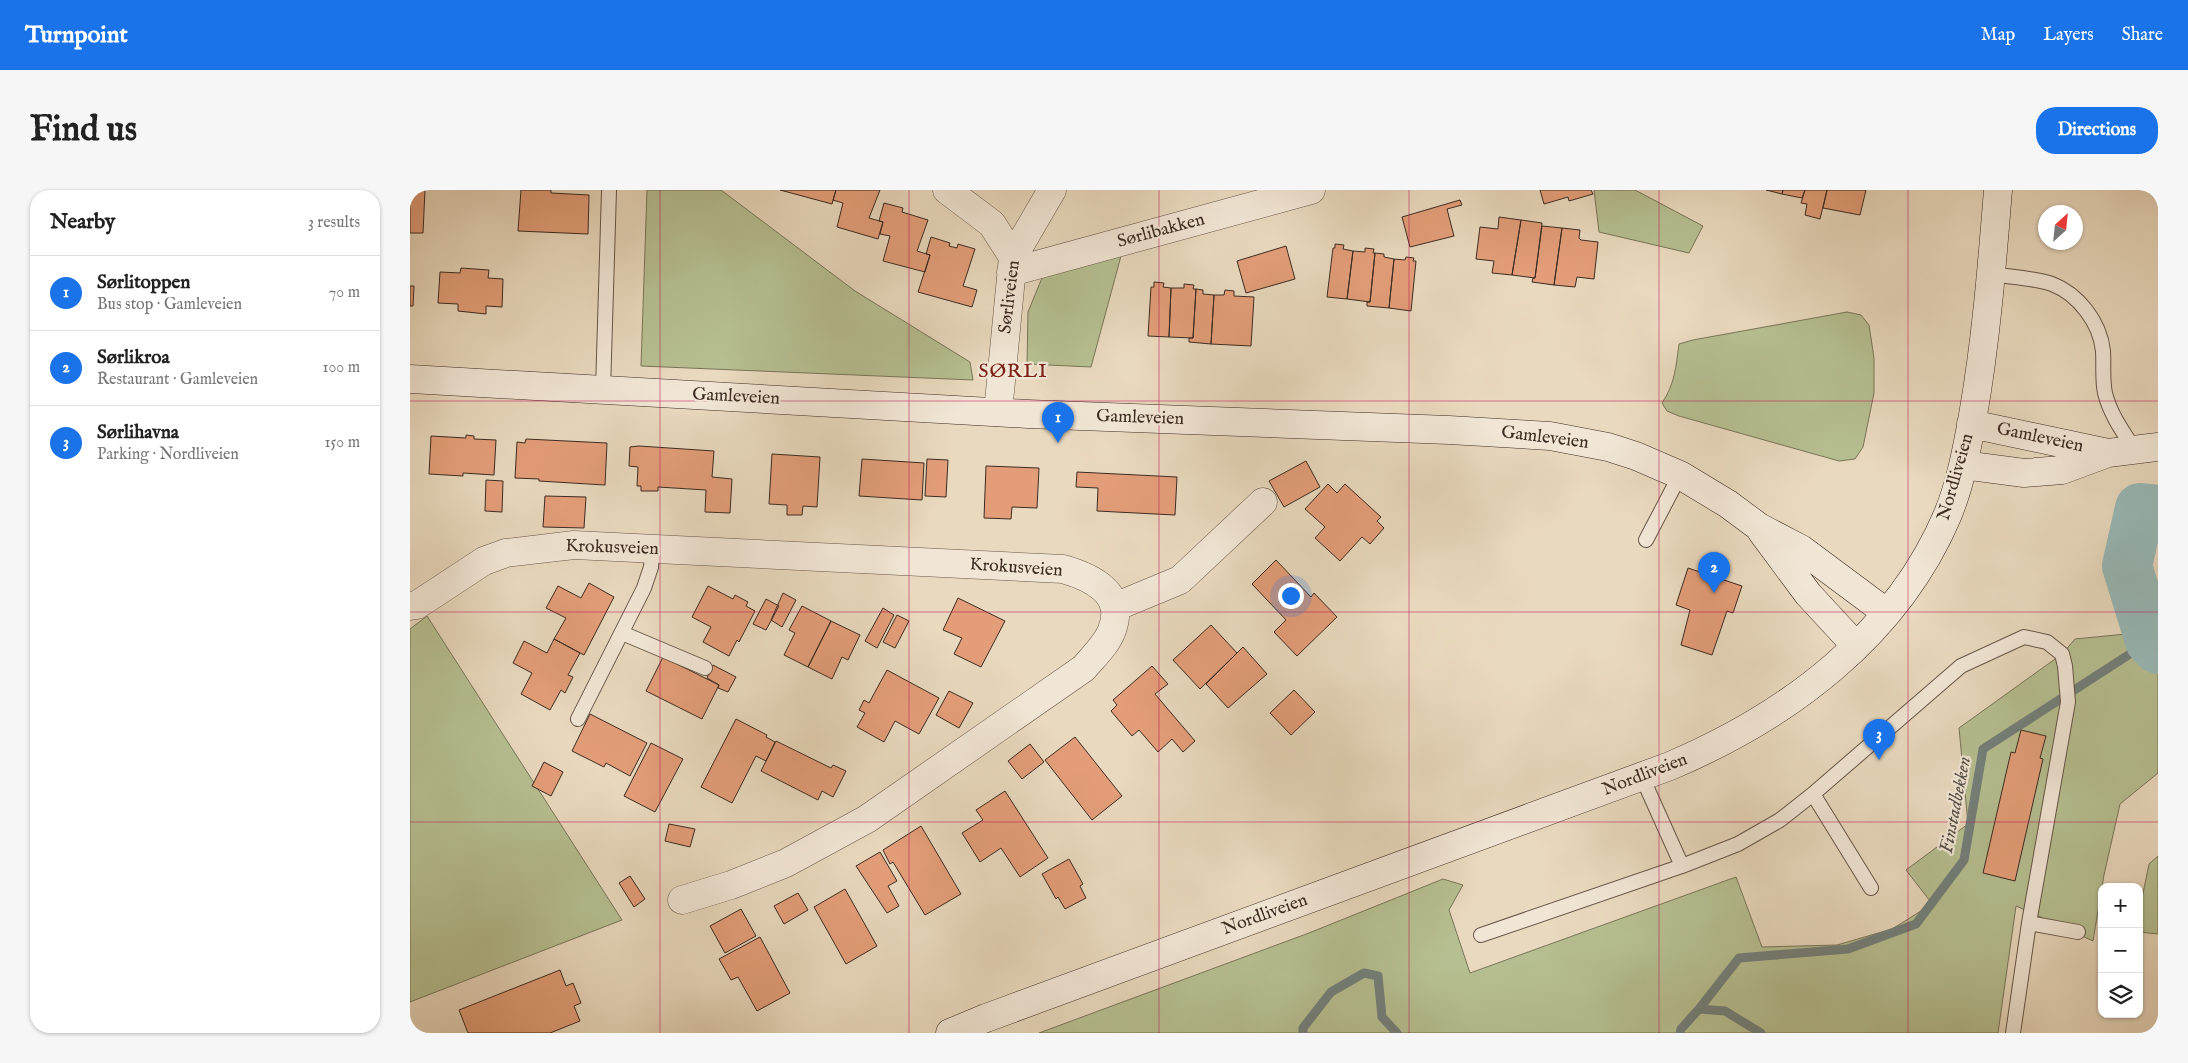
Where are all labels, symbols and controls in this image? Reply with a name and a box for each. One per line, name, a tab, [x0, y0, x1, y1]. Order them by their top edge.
text: Turnpoint	[25, 20, 128, 51]
text: Map	[1981, 24, 2015, 47]
text: Layers	[2043, 24, 2094, 47]
text: Share	[2122, 24, 2163, 47]
button: Directions	[2036, 107, 2158, 154]
text: Find us	[30, 108, 137, 153]
north arrow	[2038, 205, 2083, 250]
street label: Sørlibakken	[1115, 208, 1208, 254]
text: Nearby	[50, 209, 115, 236]
text: 3 results	[308, 213, 360, 233]
street label: Sørliveien	[994, 259, 1026, 335]
text: Sørlitoppen	[97, 271, 190, 295]
text: 1	[63, 283, 69, 303]
text: 70 m	[329, 283, 360, 303]
text: Bus stop · Gamleveien	[97, 295, 242, 315]
text: Sørlikroa	[97, 346, 170, 370]
text: 2	[62, 358, 70, 378]
text: 100 m	[323, 358, 360, 378]
district label: SØRLI	[978, 359, 1048, 384]
text: Restaurant · Gamleveien	[97, 370, 258, 390]
street label: Gamleveien	[692, 383, 781, 411]
pin: 1	[1042, 402, 1074, 443]
street label: Gamleveien	[1096, 405, 1185, 431]
street label: Gamleveien	[1995, 418, 2086, 458]
text: Sørlihavna	[97, 421, 179, 445]
street label: Gamleveien	[1500, 421, 1590, 455]
street label: Nordliveien	[1933, 431, 1979, 523]
text: 3	[63, 433, 69, 453]
text: 150 m	[325, 433, 360, 453]
text: Parking · Nordliveien	[97, 445, 239, 465]
street label: Krokusveien	[565, 535, 659, 561]
pin: 2	[1698, 552, 1730, 593]
street label: Krokusveien	[969, 553, 1064, 583]
your location	[1278, 583, 1304, 609]
pin: 3	[1863, 719, 1895, 760]
street label: Nordliveien	[1599, 748, 1691, 802]
water label: Finstadbekken	[1935, 754, 1977, 855]
map controls	[2098, 883, 2143, 1018]
button: +	[2098, 883, 2143, 928]
street label: Nordliveien	[1219, 889, 1311, 941]
button: −	[2098, 928, 2143, 973]
button: layers	[2098, 973, 2143, 1018]

